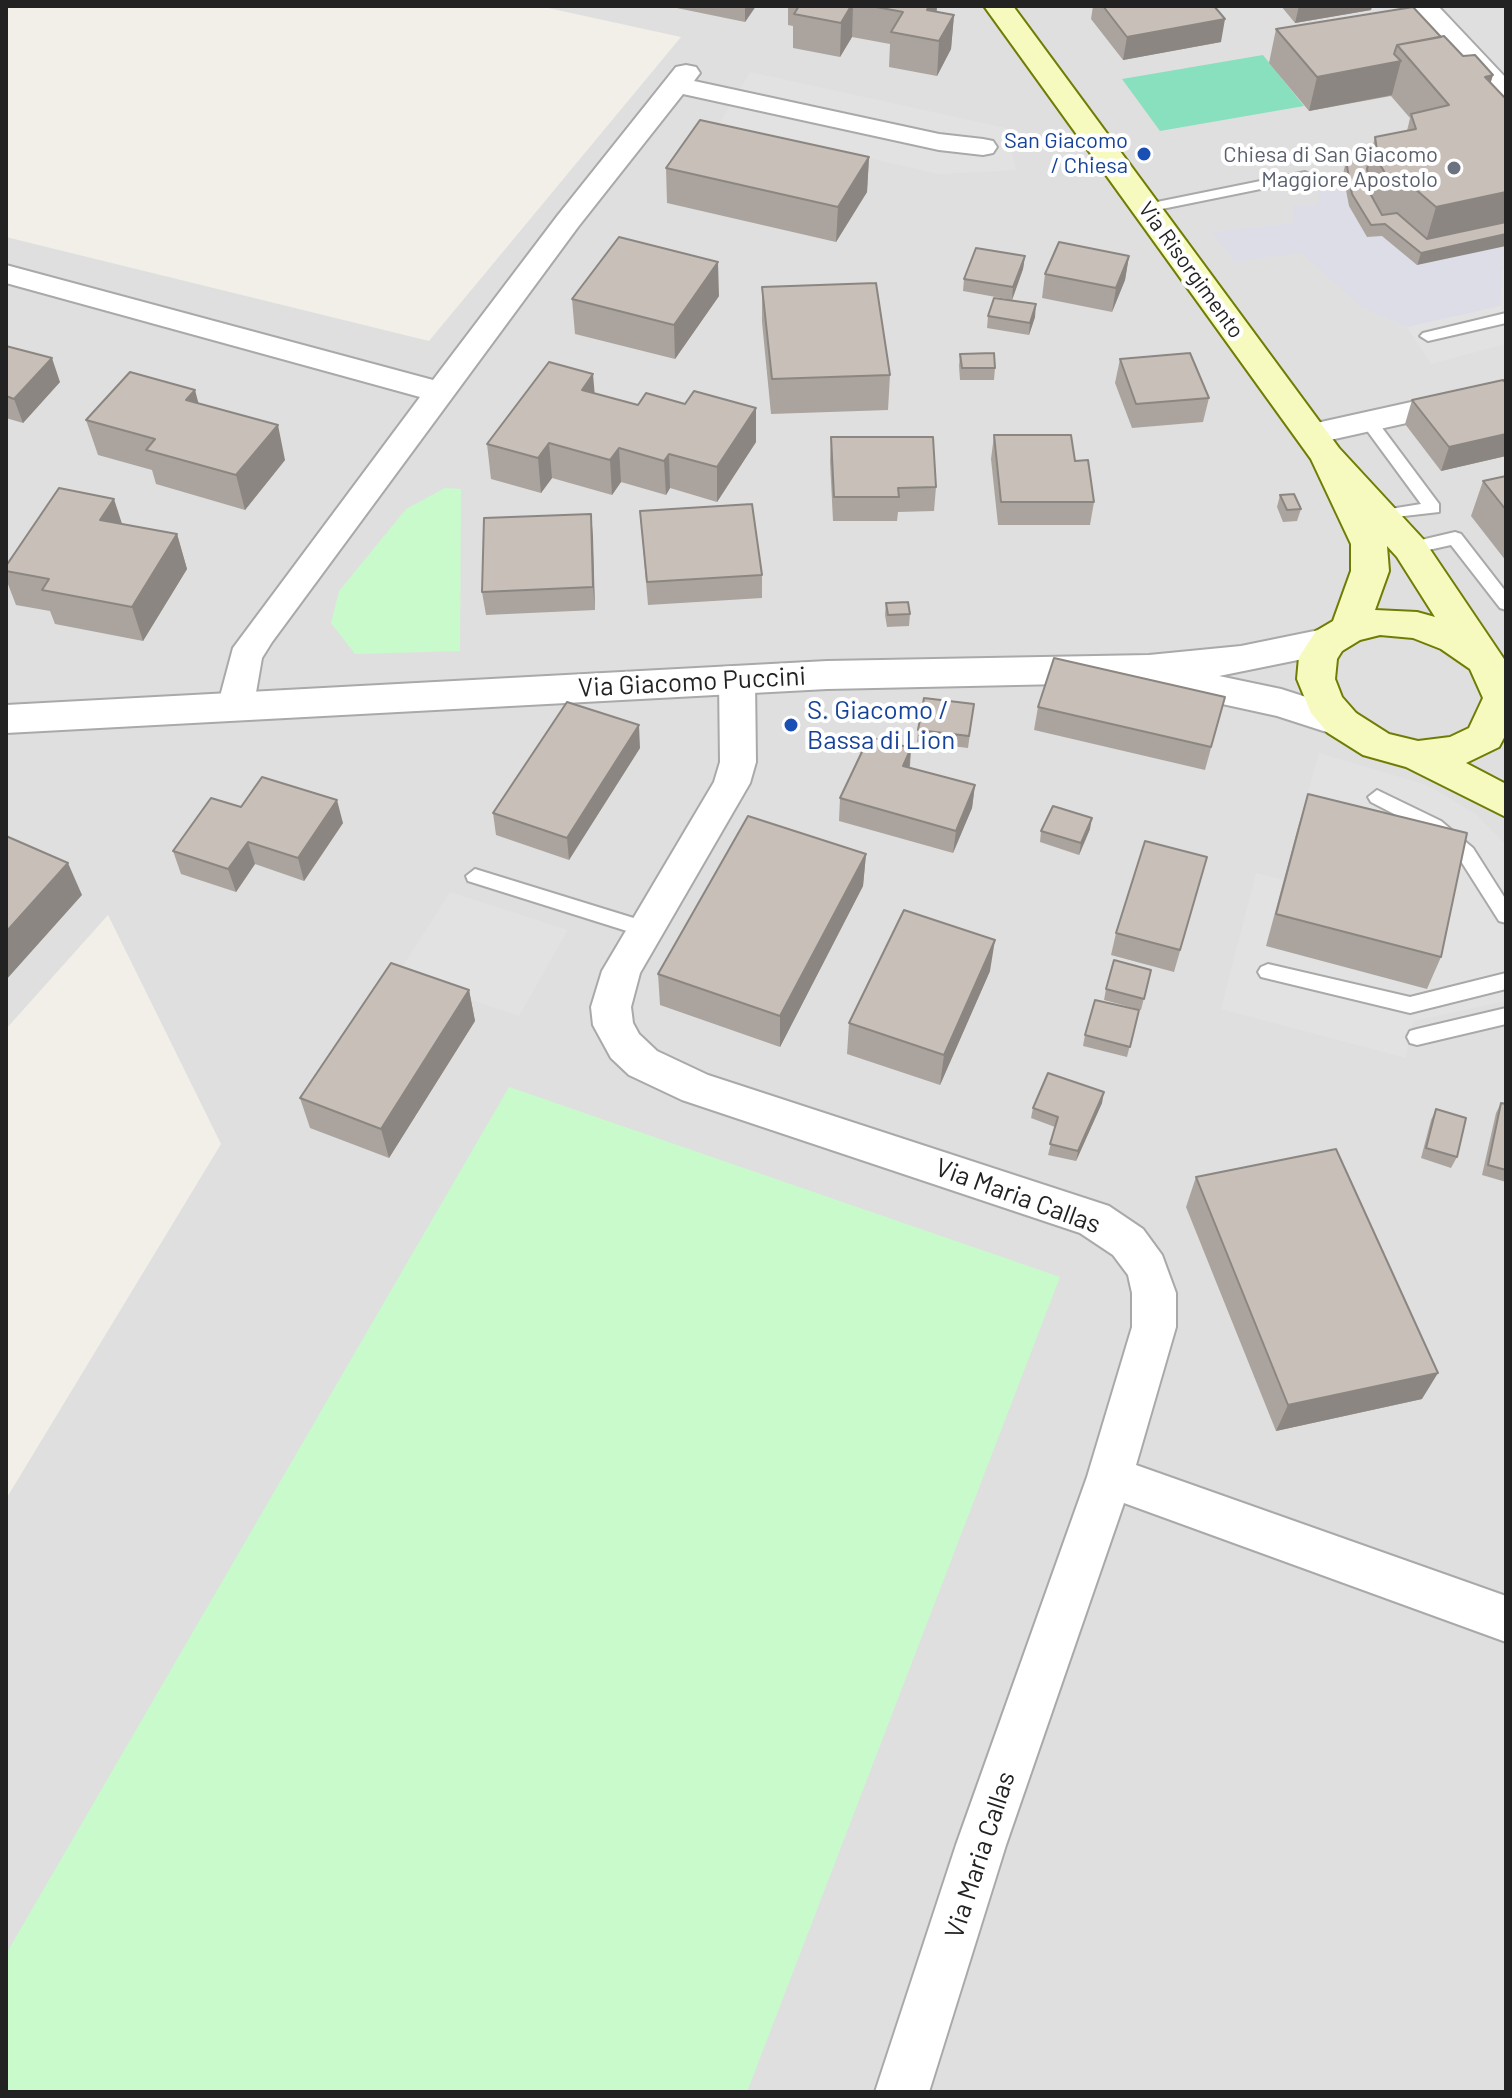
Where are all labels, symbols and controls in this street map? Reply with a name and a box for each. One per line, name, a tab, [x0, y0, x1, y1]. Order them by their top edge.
place label: San Giacomo / Chiesa	[1004, 128, 1128, 180]
place label: Chiesa di San Giacomo Maggiore Apostolo	[1223, 142, 1438, 194]
marker: San Giacomo / Chiesa	[1135, 145, 1153, 163]
marker: Chiesa di San Giacomo Maggiore Apostolo	[1445, 159, 1463, 177]
street label: Via Risorgimento	[1133, 197, 1249, 343]
street label: Via Giacomo Puccini	[577, 660, 807, 704]
place label: S. Giacomo / Bassa di Lion	[807, 694, 955, 756]
marker: S. Giacomo / Bassa di Lion	[782, 716, 800, 734]
street label: Via Maria Callas	[931, 1152, 1105, 1240]
street label: Via Maria Callas	[938, 1768, 1022, 1942]

